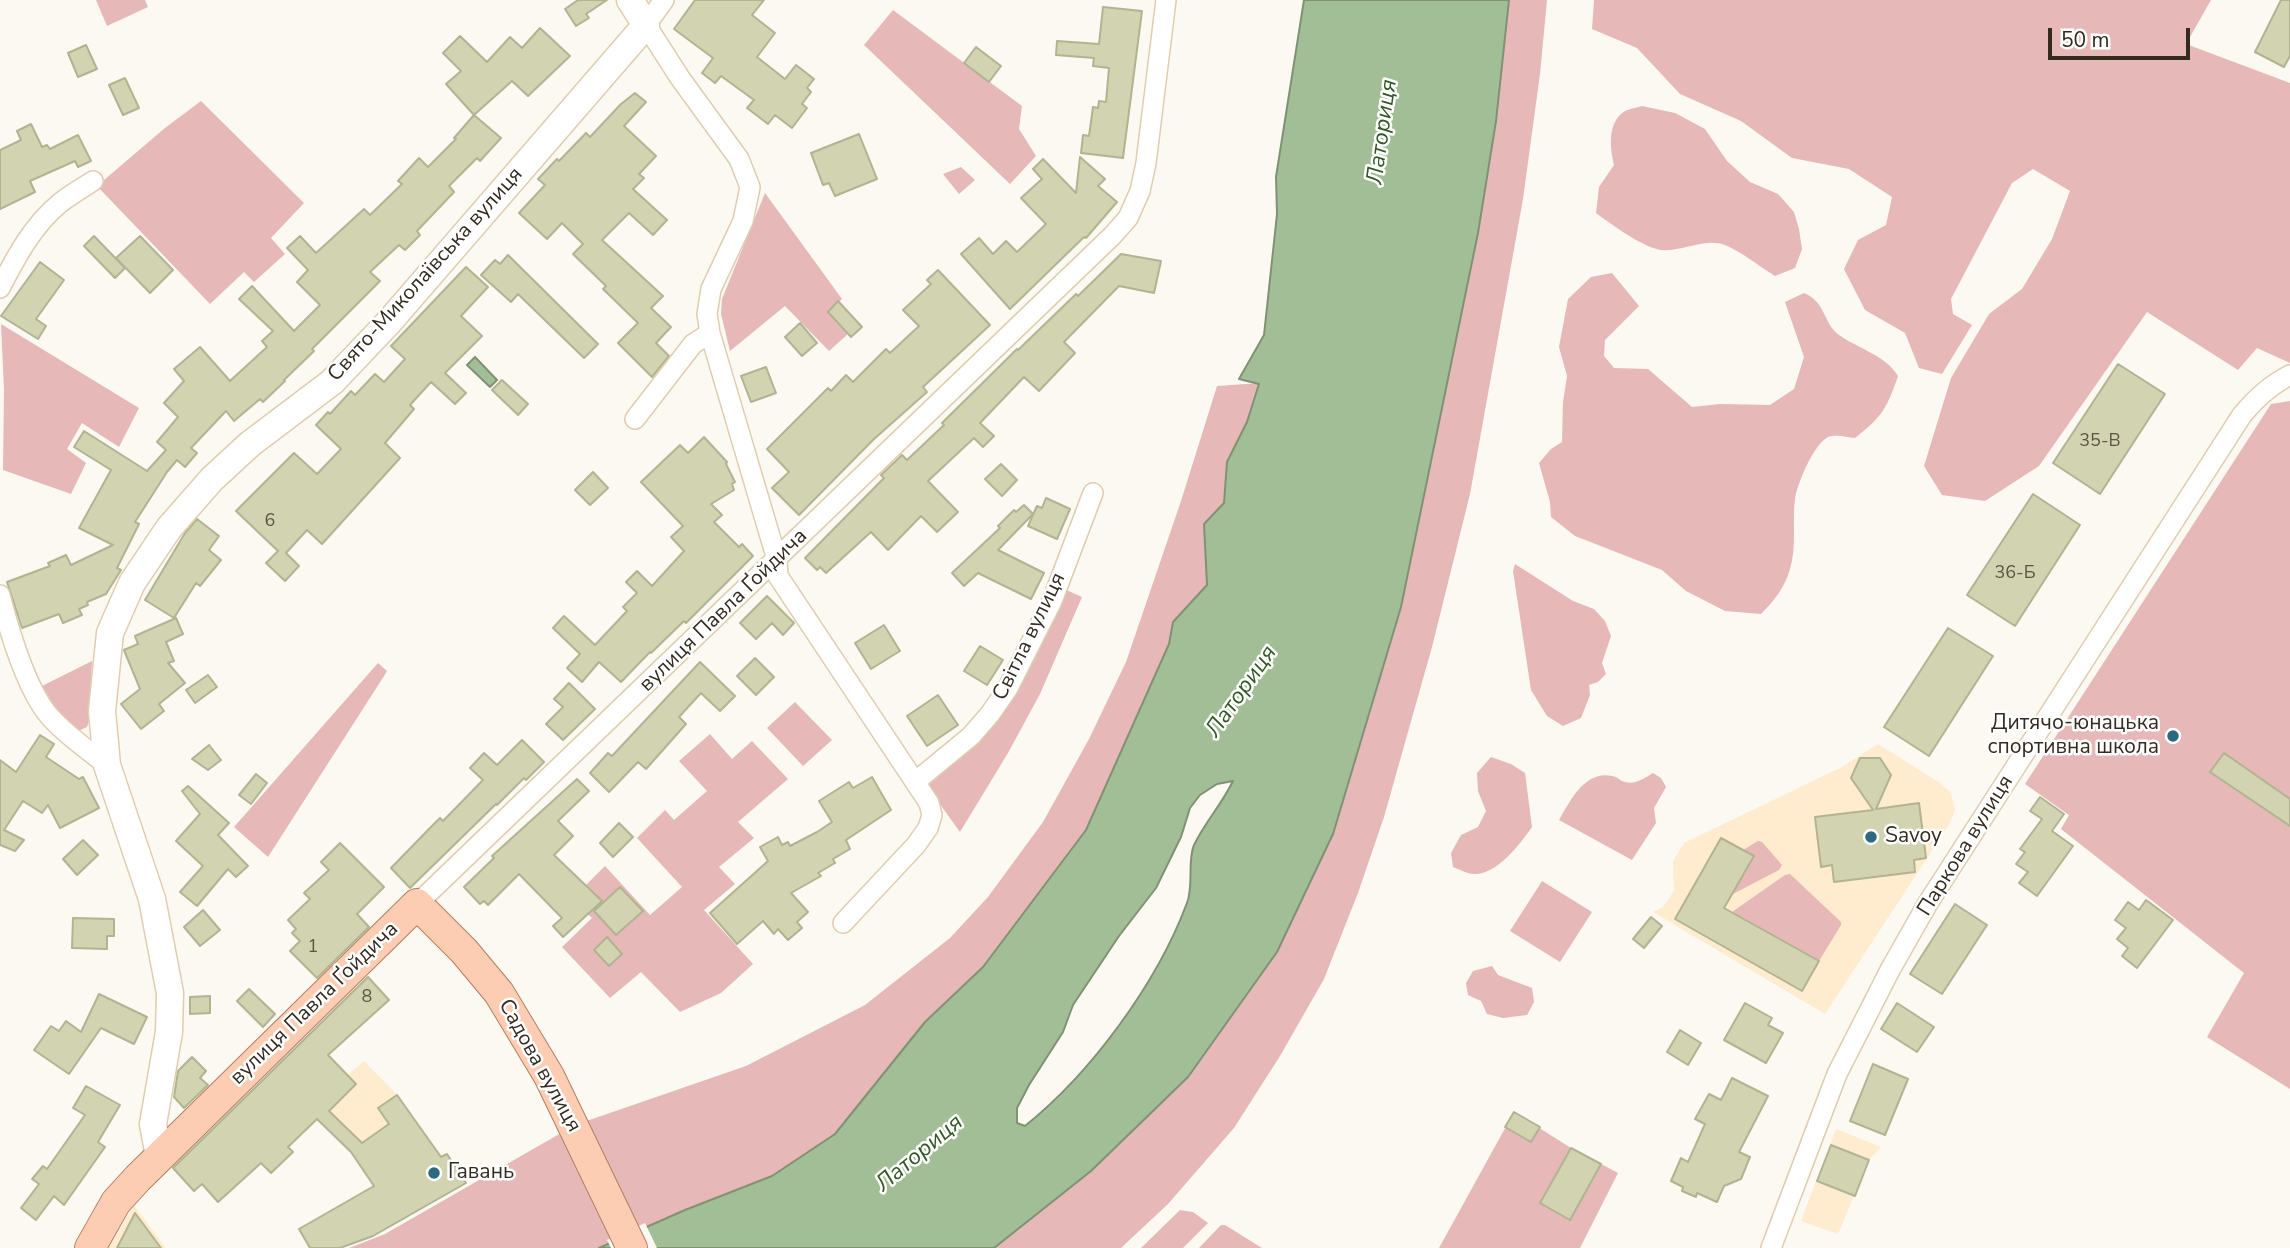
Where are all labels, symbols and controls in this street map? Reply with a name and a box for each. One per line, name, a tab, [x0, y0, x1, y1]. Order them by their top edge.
scale bar	[2052, 14, 2194, 58]
text: 50 m	[2061, 26, 2110, 54]
water label: Латориця	[1362, 78, 1404, 186]
street label: Свято-Миколаївська вулиця	[323, 163, 529, 387]
house number: 35-В	[2079, 431, 2121, 453]
house number: 6	[265, 511, 275, 533]
street label: вулиця Павла Ґойдича	[635, 524, 813, 698]
house number: 36-Б	[1994, 563, 2036, 585]
street label: Світла вулиця	[988, 569, 1072, 705]
water label: Латориця	[1200, 641, 1284, 743]
place label: Дитячо-юнацька спортивна школа	[1987, 711, 2159, 761]
marker: Дитячо-юнацька спортивна школа	[2165, 728, 2181, 744]
street label: Паркова вулиця	[1913, 771, 2019, 921]
place label: Savoy	[1885, 824, 1942, 850]
marker: Savoy	[1863, 829, 1879, 845]
street label: вулиця Павла Ґойдича	[226, 917, 404, 1091]
house number: 1	[308, 937, 318, 959]
house number: 8	[362, 987, 372, 1009]
street label: Садова вулиця	[492, 995, 586, 1137]
water label: Латориця	[871, 1109, 969, 1199]
place label: Гавань	[448, 1160, 514, 1186]
marker: Гавань	[426, 1165, 442, 1181]

